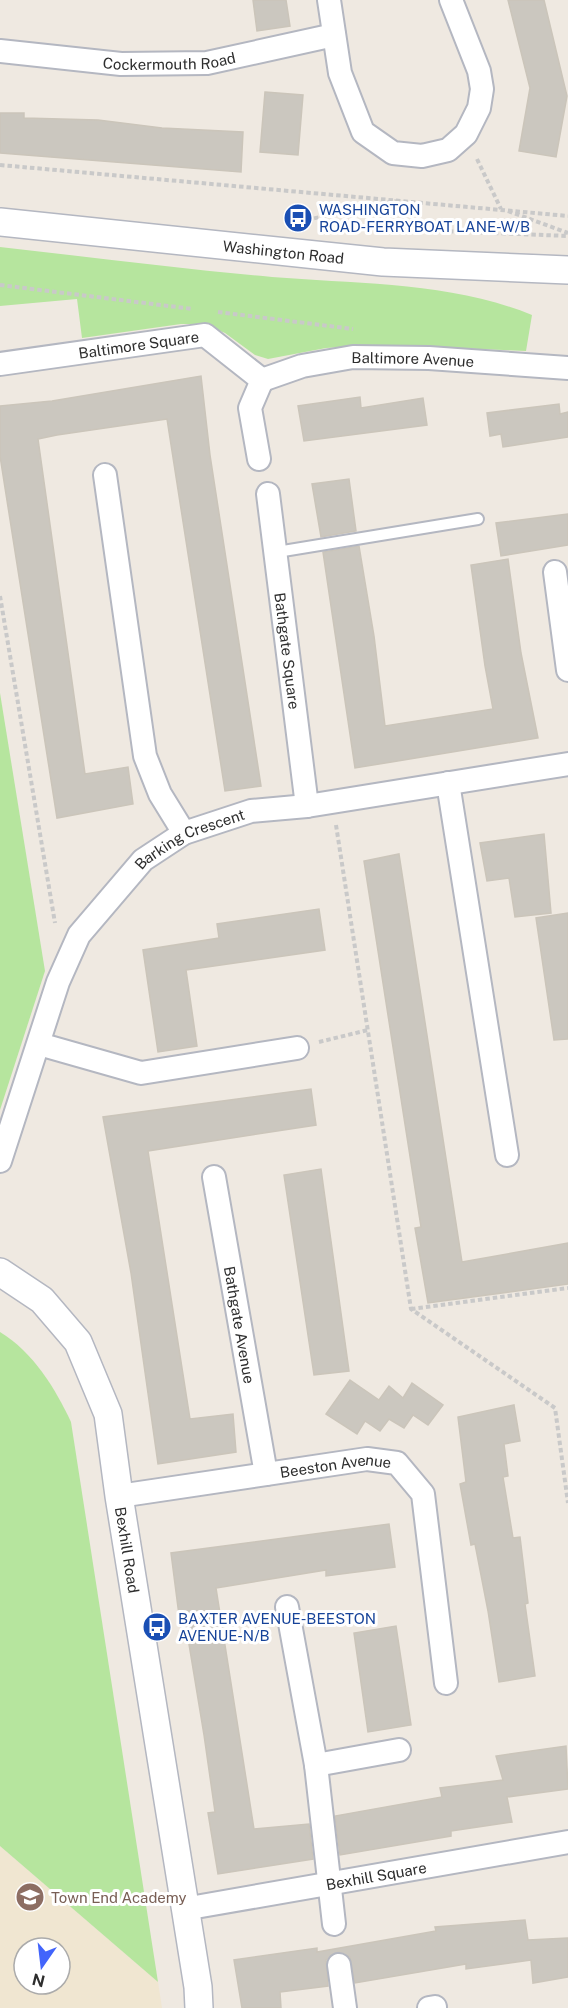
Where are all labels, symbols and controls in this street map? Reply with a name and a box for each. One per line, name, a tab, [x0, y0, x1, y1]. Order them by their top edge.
street label: Cockermouth Road	[102, 48, 237, 73]
place label: WASHINGTON ROAD-FERRYBOAT LANE-W/B	[319, 201, 530, 235]
bus stop icon: WASHINGTON ROAD-FERRYBOAT LANE-W/B	[282, 202, 314, 234]
street label: Washington Road	[222, 237, 345, 266]
street label: Baltimore Square	[77, 327, 200, 361]
street label: Baltimore Avenue	[351, 348, 475, 370]
street label: Bathgate Square	[272, 591, 303, 710]
street label: Barking Crescent	[131, 805, 247, 872]
street label: Bathgate Avenue	[221, 1265, 258, 1385]
street label: Beeston Avenue	[279, 1450, 392, 1480]
street label: Bexhill Road	[112, 1505, 143, 1594]
place label: BAXTER AVENUE-BEESTON AVENUE-N/B	[178, 1610, 376, 1644]
bus stop icon: BAXTER AVENUE-BEESTON AVENUE-N/B	[141, 1611, 173, 1643]
street label: Bexhill Square	[324, 1858, 428, 1893]
school or university icon: Town End Academy	[14, 1881, 46, 1913]
place label: Town End Academy	[51, 1889, 187, 1906]
north arrow	[12, 1936, 72, 1996]
text: N	[30, 1969, 47, 1991]

